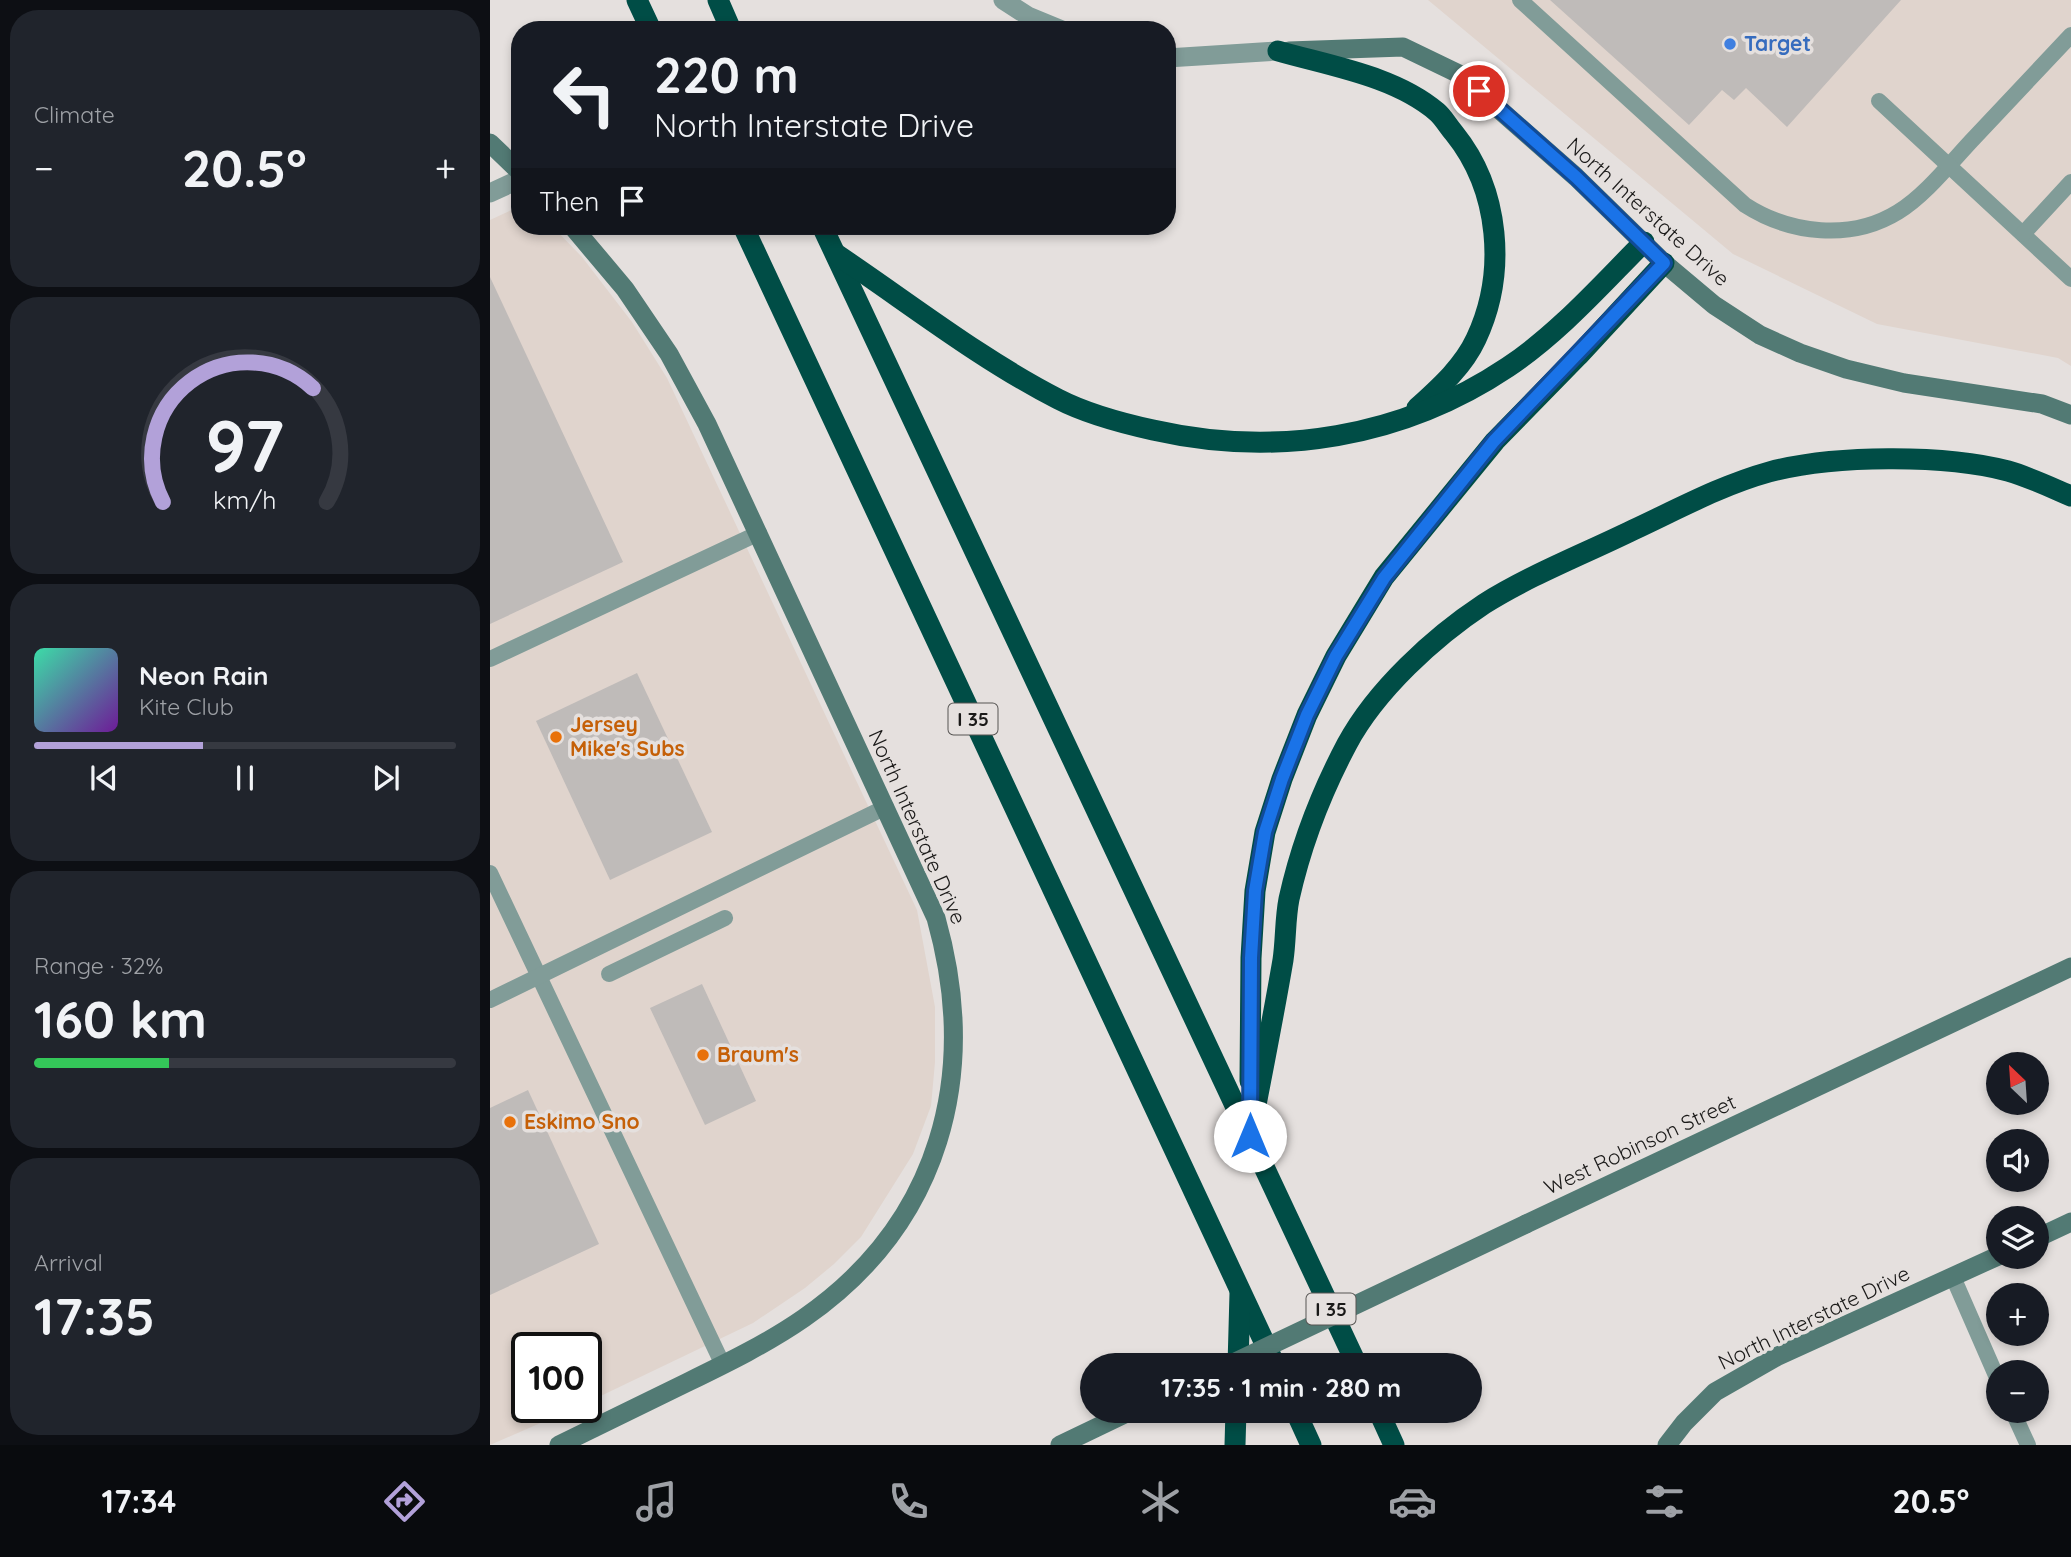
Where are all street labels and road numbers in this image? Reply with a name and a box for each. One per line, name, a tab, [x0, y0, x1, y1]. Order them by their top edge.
street label: North Interstate Drive	[1562, 131, 1735, 291]
road number: I 35	[948, 704, 998, 734]
street label: North Interstate Drive	[863, 725, 973, 928]
street label: West Robinson Street	[1540, 1088, 1739, 1200]
street label: North Interstate Drive	[1713, 1259, 1914, 1375]
road number: I 35	[1306, 1294, 1356, 1324]

